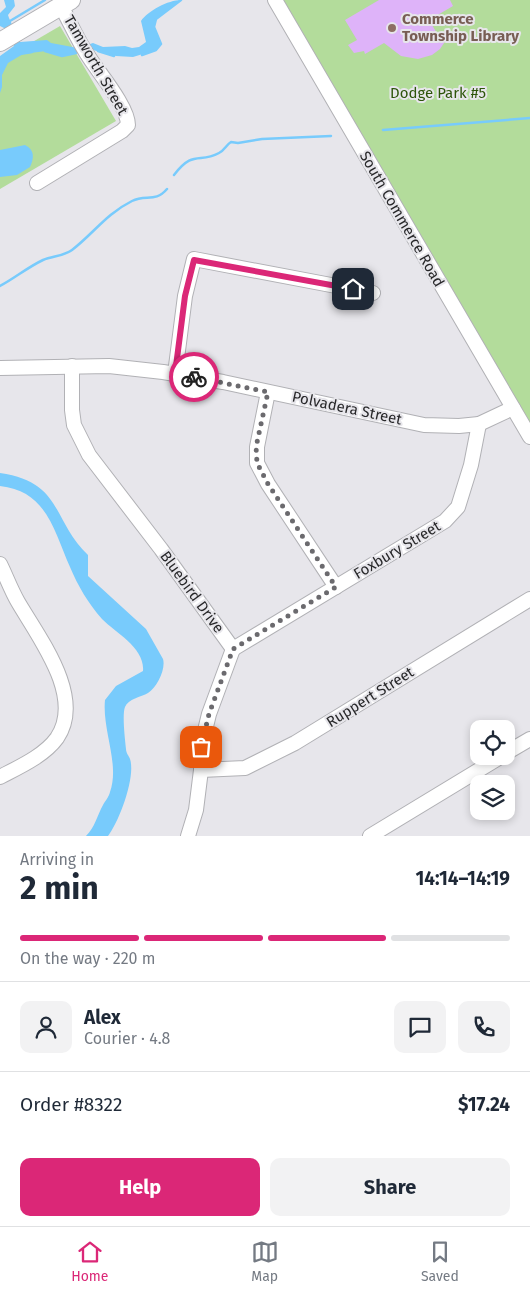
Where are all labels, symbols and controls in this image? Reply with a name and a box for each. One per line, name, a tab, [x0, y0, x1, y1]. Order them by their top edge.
place label: Commerce Township Library	[402, 10, 519, 45]
street label: Tamworth Street	[60, 12, 132, 119]
marker: Commerce Township Library	[386, 22, 398, 34]
park label: Dodge Park #5	[390, 84, 486, 102]
street label: South Commerce Road	[356, 148, 448, 290]
pin	[332, 268, 374, 310]
icon: home	[339, 275, 367, 303]
courier	[169, 352, 219, 402]
icon: bike	[180, 363, 208, 391]
street label: Polvadera Street	[290, 388, 404, 429]
street label: Foxbury Street	[350, 517, 444, 583]
street label: Bluebird Drive	[156, 547, 228, 637]
street label: Ruppert Street	[323, 663, 418, 731]
map controls	[470, 720, 515, 820]
button: locate	[470, 720, 515, 765]
pin	[180, 726, 222, 768]
icon: bag	[187, 733, 215, 761]
button: layers	[470, 775, 515, 820]
text: Arriving in	[20, 850, 94, 869]
text: 14:14–14:19	[416, 867, 510, 890]
text: 2 min	[20, 869, 99, 907]
text: On the way · 220 m	[20, 949, 155, 968]
button: person	[20, 1001, 72, 1053]
button: chat	[394, 1001, 446, 1053]
button: phone	[458, 1001, 510, 1053]
text: Alex	[84, 1006, 121, 1029]
text: Courier · 4.8	[84, 1029, 170, 1048]
text: Order #8322	[20, 1093, 122, 1116]
text: $17.24	[458, 1093, 510, 1116]
button: Help	[20, 1158, 260, 1216]
button: Share	[270, 1158, 510, 1216]
tab: Home	[71, 1238, 108, 1285]
tab: Map	[251, 1238, 279, 1285]
tab: Saved	[421, 1238, 459, 1285]

